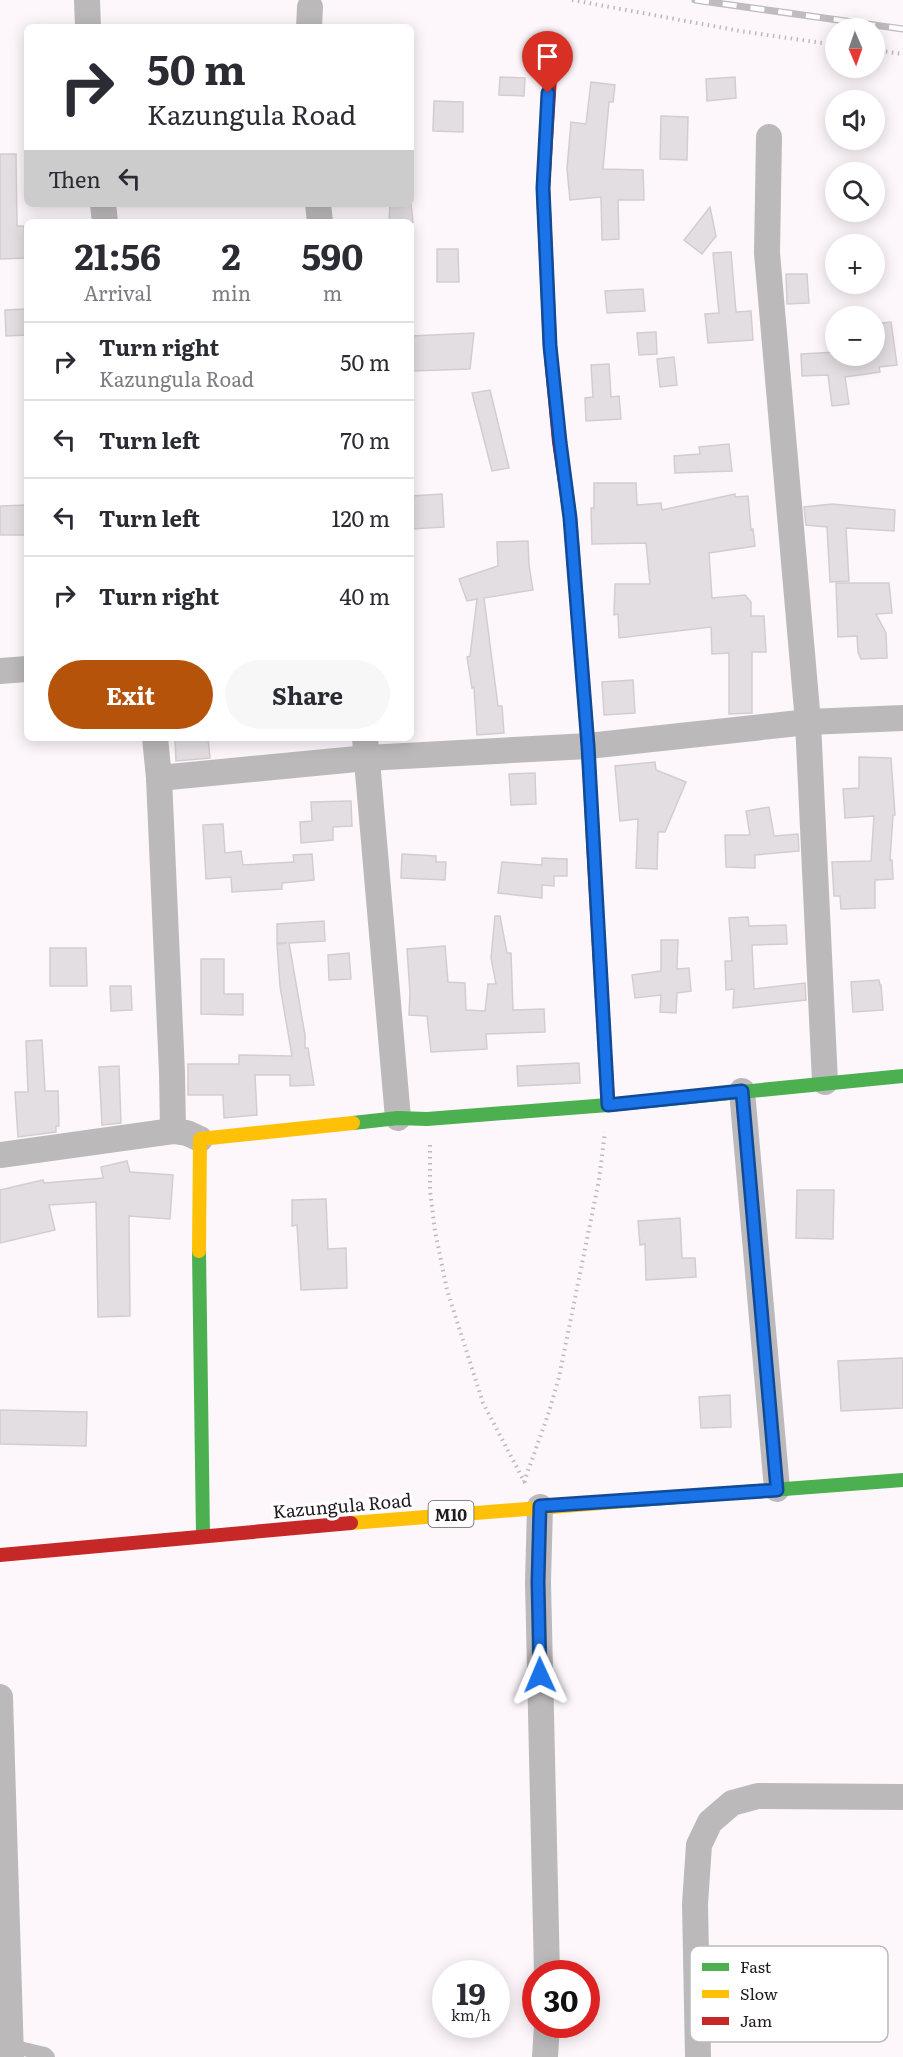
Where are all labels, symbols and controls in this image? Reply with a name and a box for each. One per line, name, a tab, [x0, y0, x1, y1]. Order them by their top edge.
north arrow	[825, 18, 885, 78]
map controls	[825, 18, 885, 366]
pin	[522, 31, 573, 93]
text: 50 m	[147, 36, 246, 98]
icon: arrive	[531, 40, 564, 73]
icon: right	[48, 48, 126, 126]
button: sound	[825, 90, 885, 150]
text: Kazungula Road	[147, 93, 356, 133]
text: Then	[48, 162, 101, 195]
icon: left	[113, 162, 146, 195]
button: search	[825, 162, 885, 222]
text: 21:56	[74, 228, 161, 281]
text: 2	[222, 228, 241, 281]
text: 590	[301, 228, 364, 281]
button: +	[825, 234, 885, 294]
text: Arrival	[84, 277, 152, 307]
text: min	[212, 277, 251, 307]
text: m	[323, 277, 342, 307]
button: −	[825, 306, 885, 366]
text: Turn right	[99, 330, 219, 363]
icon: right	[48, 345, 81, 378]
text: 50 m	[340, 345, 390, 378]
text: Kazungula Road	[99, 363, 254, 393]
icon: left	[48, 423, 81, 456]
text: Turn left	[99, 423, 200, 456]
text: 70 m	[340, 423, 390, 456]
icon: left	[48, 501, 81, 534]
text: Turn left	[99, 501, 200, 534]
text: 120 m	[331, 501, 390, 534]
icon: right	[48, 579, 81, 612]
text: Turn right	[99, 579, 219, 612]
text: 40 m	[339, 579, 390, 612]
button: Exit	[48, 660, 213, 729]
button: Share	[225, 660, 390, 729]
street label: Kazungula Road	[271, 1485, 413, 1525]
road number: M10	[428, 1501, 474, 1527]
position arrow	[508, 1643, 572, 1707]
legend	[690, 1946, 888, 2042]
text: Fast	[740, 1954, 772, 1978]
speed limit sign: 30	[522, 1960, 600, 2038]
text: 19	[456, 1970, 486, 2014]
text: Slow	[740, 1981, 778, 2005]
text: km/h	[451, 2003, 491, 2026]
text: Jam	[740, 2008, 773, 2032]

